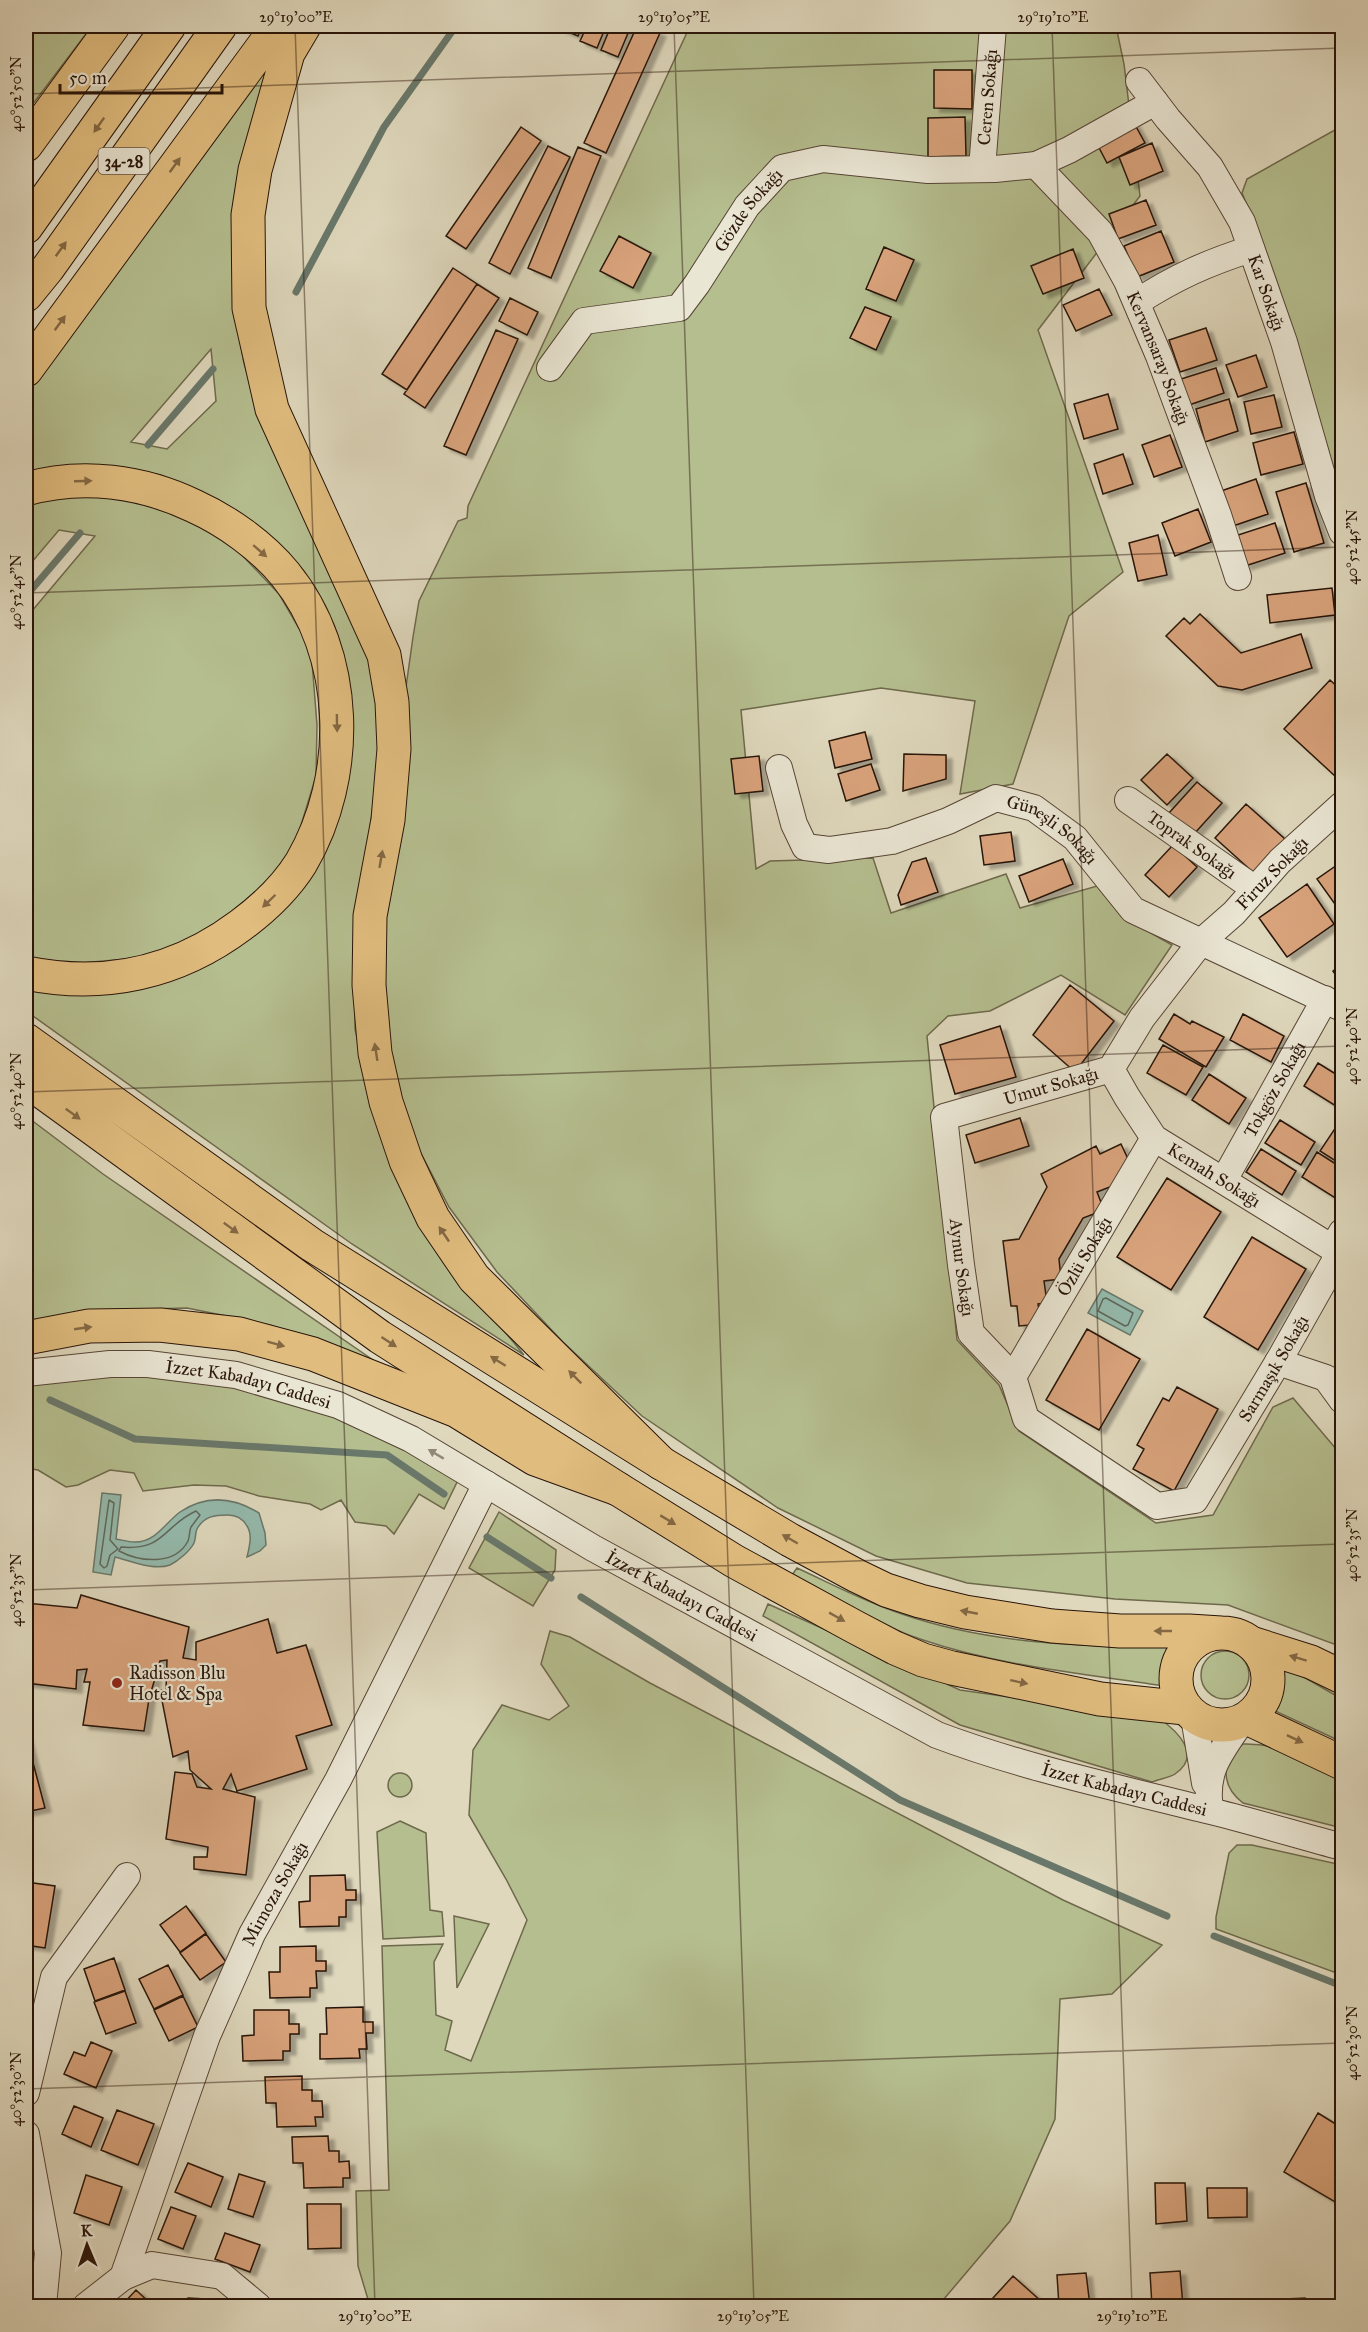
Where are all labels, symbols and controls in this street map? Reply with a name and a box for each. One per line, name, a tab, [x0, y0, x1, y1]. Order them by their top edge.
text: 29°19'00"E	[259, 8, 333, 26]
text: 29°19'05"E	[638, 8, 710, 26]
text: 29°19'10"E	[1018, 8, 1089, 26]
street label: Ceren Sokağı	[973, 48, 1003, 146]
text: 40°52'50"N	[7, 56, 25, 132]
scale bar	[60, 57, 222, 95]
text: 50 m	[69, 67, 107, 89]
one-way arrow	[93, 116, 105, 132]
road number: 34-28	[98, 148, 150, 174]
one-way arrow	[169, 158, 181, 174]
street label: Gözde Sokağı	[709, 164, 787, 256]
one-way arrow	[55, 241, 67, 257]
street label: Kar Sokağı	[1243, 251, 1290, 334]
street label: Kervansaray Sokağı	[1122, 288, 1195, 428]
one-way arrow	[54, 315, 66, 330]
one-way arrow	[74, 477, 93, 486]
text: 40°52'45"N	[1343, 509, 1361, 585]
one-way arrow	[252, 544, 267, 557]
text: 40°52'45"N	[7, 554, 25, 630]
one-way arrow	[332, 714, 342, 733]
street label: Güneşli Sokağı	[1004, 790, 1103, 869]
street label: Toprak Sokağı	[1143, 806, 1241, 884]
street label: Firuz Sokağı	[1231, 831, 1313, 915]
one-way arrow	[377, 849, 386, 868]
one-way arrow	[263, 893, 277, 907]
text: 40°52'40"N	[1343, 1007, 1361, 1085]
street label: Tokgöz Sokağı	[1239, 1037, 1310, 1141]
one-way arrow	[371, 1043, 380, 1062]
text: 40°52'40"N	[7, 1052, 25, 1130]
street label: Umut Sokağı	[1001, 1062, 1101, 1111]
one-way arrow	[64, 1108, 80, 1120]
street label: Kemah Sokağı	[1163, 1138, 1265, 1212]
street label: Özlü Sokağı	[1051, 1212, 1116, 1300]
street label: Aynur Sokağı	[945, 1216, 979, 1318]
one-way arrow	[223, 1222, 238, 1234]
one-way arrow	[438, 1226, 450, 1242]
street label: Sarmaşık Sokağı	[1234, 1311, 1313, 1426]
one-way arrow	[74, 1323, 93, 1332]
one-way arrow	[381, 1337, 397, 1348]
one-way arrow	[267, 1340, 285, 1349]
street label: İzzet Kabadayı Caddesi	[164, 1354, 334, 1413]
one-way arrow	[490, 1356, 506, 1367]
one-way arrow	[568, 1371, 582, 1385]
one-way arrow	[427, 1449, 444, 1459]
text: 40°52'35"N	[1343, 1508, 1361, 1582]
one-way arrow	[660, 1514, 676, 1525]
one-way arrow	[781, 1534, 798, 1544]
street label: İzzet Kabadayı Caddesi	[602, 1545, 761, 1646]
text: 40°52'35"N	[7, 1553, 25, 1627]
one-way arrow	[960, 1608, 979, 1617]
one-way arrow	[829, 1612, 846, 1622]
one-way arrow	[1153, 1626, 1172, 1636]
one-way arrow	[1289, 1652, 1307, 1662]
place label: Radisson Blu Hotel & Spa	[129, 1662, 226, 1705]
marker: Radisson Blu Hotel & Spa	[110, 1676, 124, 1690]
one-way arrow	[1010, 1678, 1029, 1687]
one-way arrow	[1287, 1735, 1304, 1744]
street label: İzzet Kabadayı Caddesi	[1039, 1757, 1209, 1821]
street label: Mimoza Sokağı	[237, 1837, 313, 1949]
text: 40°52'30"N	[1343, 2005, 1361, 2081]
text: 40°52'30"N	[7, 2051, 25, 2127]
north arrow	[57, 2215, 117, 2275]
text: K	[80, 2221, 93, 2240]
text: 29°19'00"E	[338, 2307, 412, 2325]
text: 29°19'05"E	[717, 2307, 789, 2325]
text: 29°19'10"E	[1097, 2307, 1168, 2325]

